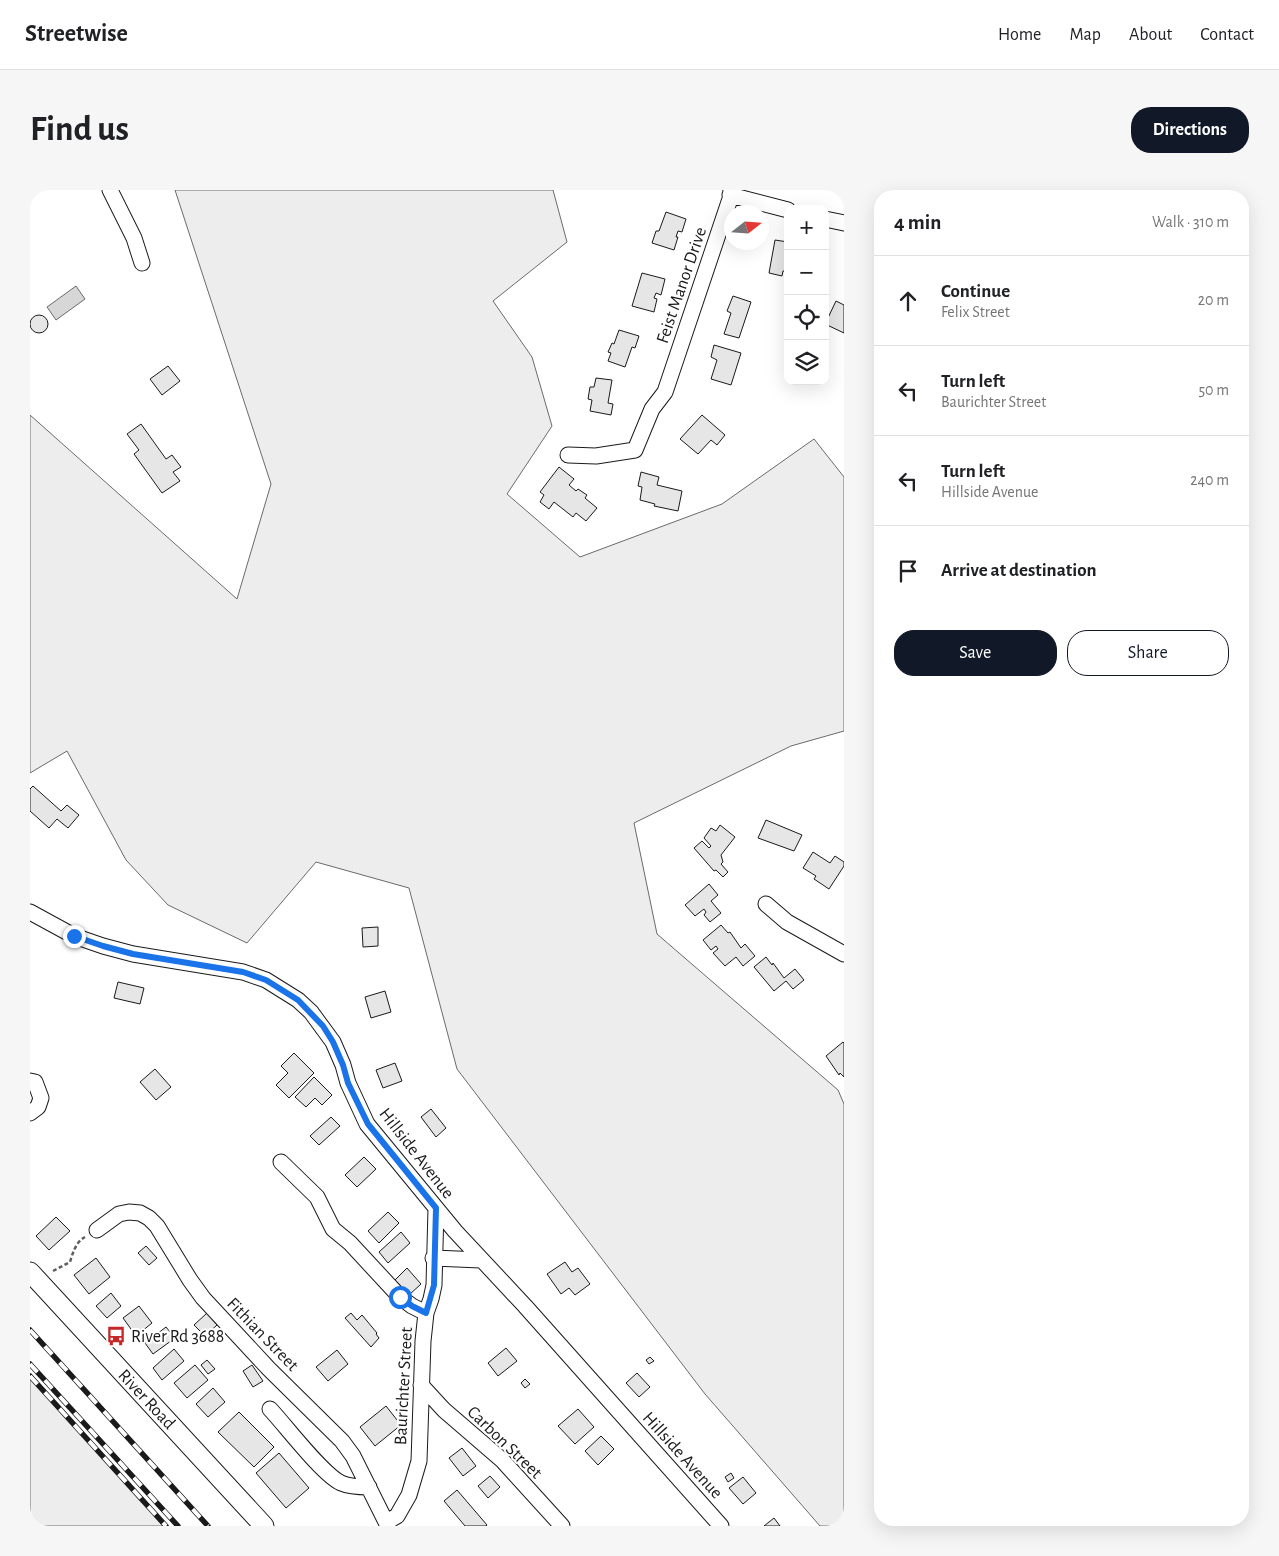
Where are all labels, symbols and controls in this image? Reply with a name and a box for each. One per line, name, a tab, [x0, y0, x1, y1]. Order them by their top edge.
text: Streetwise	[25, 22, 128, 46]
text: Home	[998, 26, 1041, 44]
text: Map	[1069, 26, 1101, 44]
text: About	[1129, 26, 1172, 44]
text: Contact	[1200, 26, 1254, 44]
button: Directions	[1131, 107, 1249, 153]
text: Find us	[30, 112, 129, 147]
north arrow	[724, 205, 769, 250]
map controls	[784, 205, 829, 385]
button: +	[784, 205, 829, 250]
text: 4 min	[894, 212, 941, 233]
text: Walk · 310 m	[1152, 214, 1229, 230]
street label: Feist Manor Drive	[654, 225, 710, 346]
button: −	[784, 250, 829, 295]
text: Continue	[941, 282, 1010, 301]
icon: ahead	[894, 287, 922, 315]
text: 20 m	[1198, 292, 1229, 308]
button: locate	[784, 295, 829, 340]
text: Felix Street	[941, 304, 1010, 320]
button: layers	[784, 340, 829, 385]
text: Turn left	[941, 372, 1005, 391]
icon: left	[894, 377, 922, 405]
text: 50 m	[1198, 382, 1229, 398]
text: Baurichter Street	[941, 394, 1046, 410]
text: Turn left	[941, 462, 1005, 481]
icon: left	[894, 467, 922, 495]
text: 240 m	[1190, 472, 1229, 488]
text: Hillside Avenue	[941, 484, 1038, 500]
icon: arrive	[894, 557, 922, 585]
text: Arrive at destination	[941, 561, 1097, 580]
button: Save	[894, 630, 1057, 676]
button: Share	[1067, 630, 1229, 676]
route end	[63, 925, 86, 948]
street label: Hillside Avenue	[375, 1105, 457, 1202]
route start	[389, 1286, 412, 1309]
street label: Fithian Street	[223, 1294, 302, 1375]
bus stop icon: River Rd 3688	[105, 1325, 127, 1347]
street label: Baurichter Street	[392, 1326, 416, 1446]
place label: River Rd 3688	[131, 1328, 224, 1346]
street label: River Road	[114, 1366, 178, 1433]
street label: Carbon Street	[464, 1403, 545, 1483]
street label: Hillside Avenue	[639, 1409, 726, 1502]

